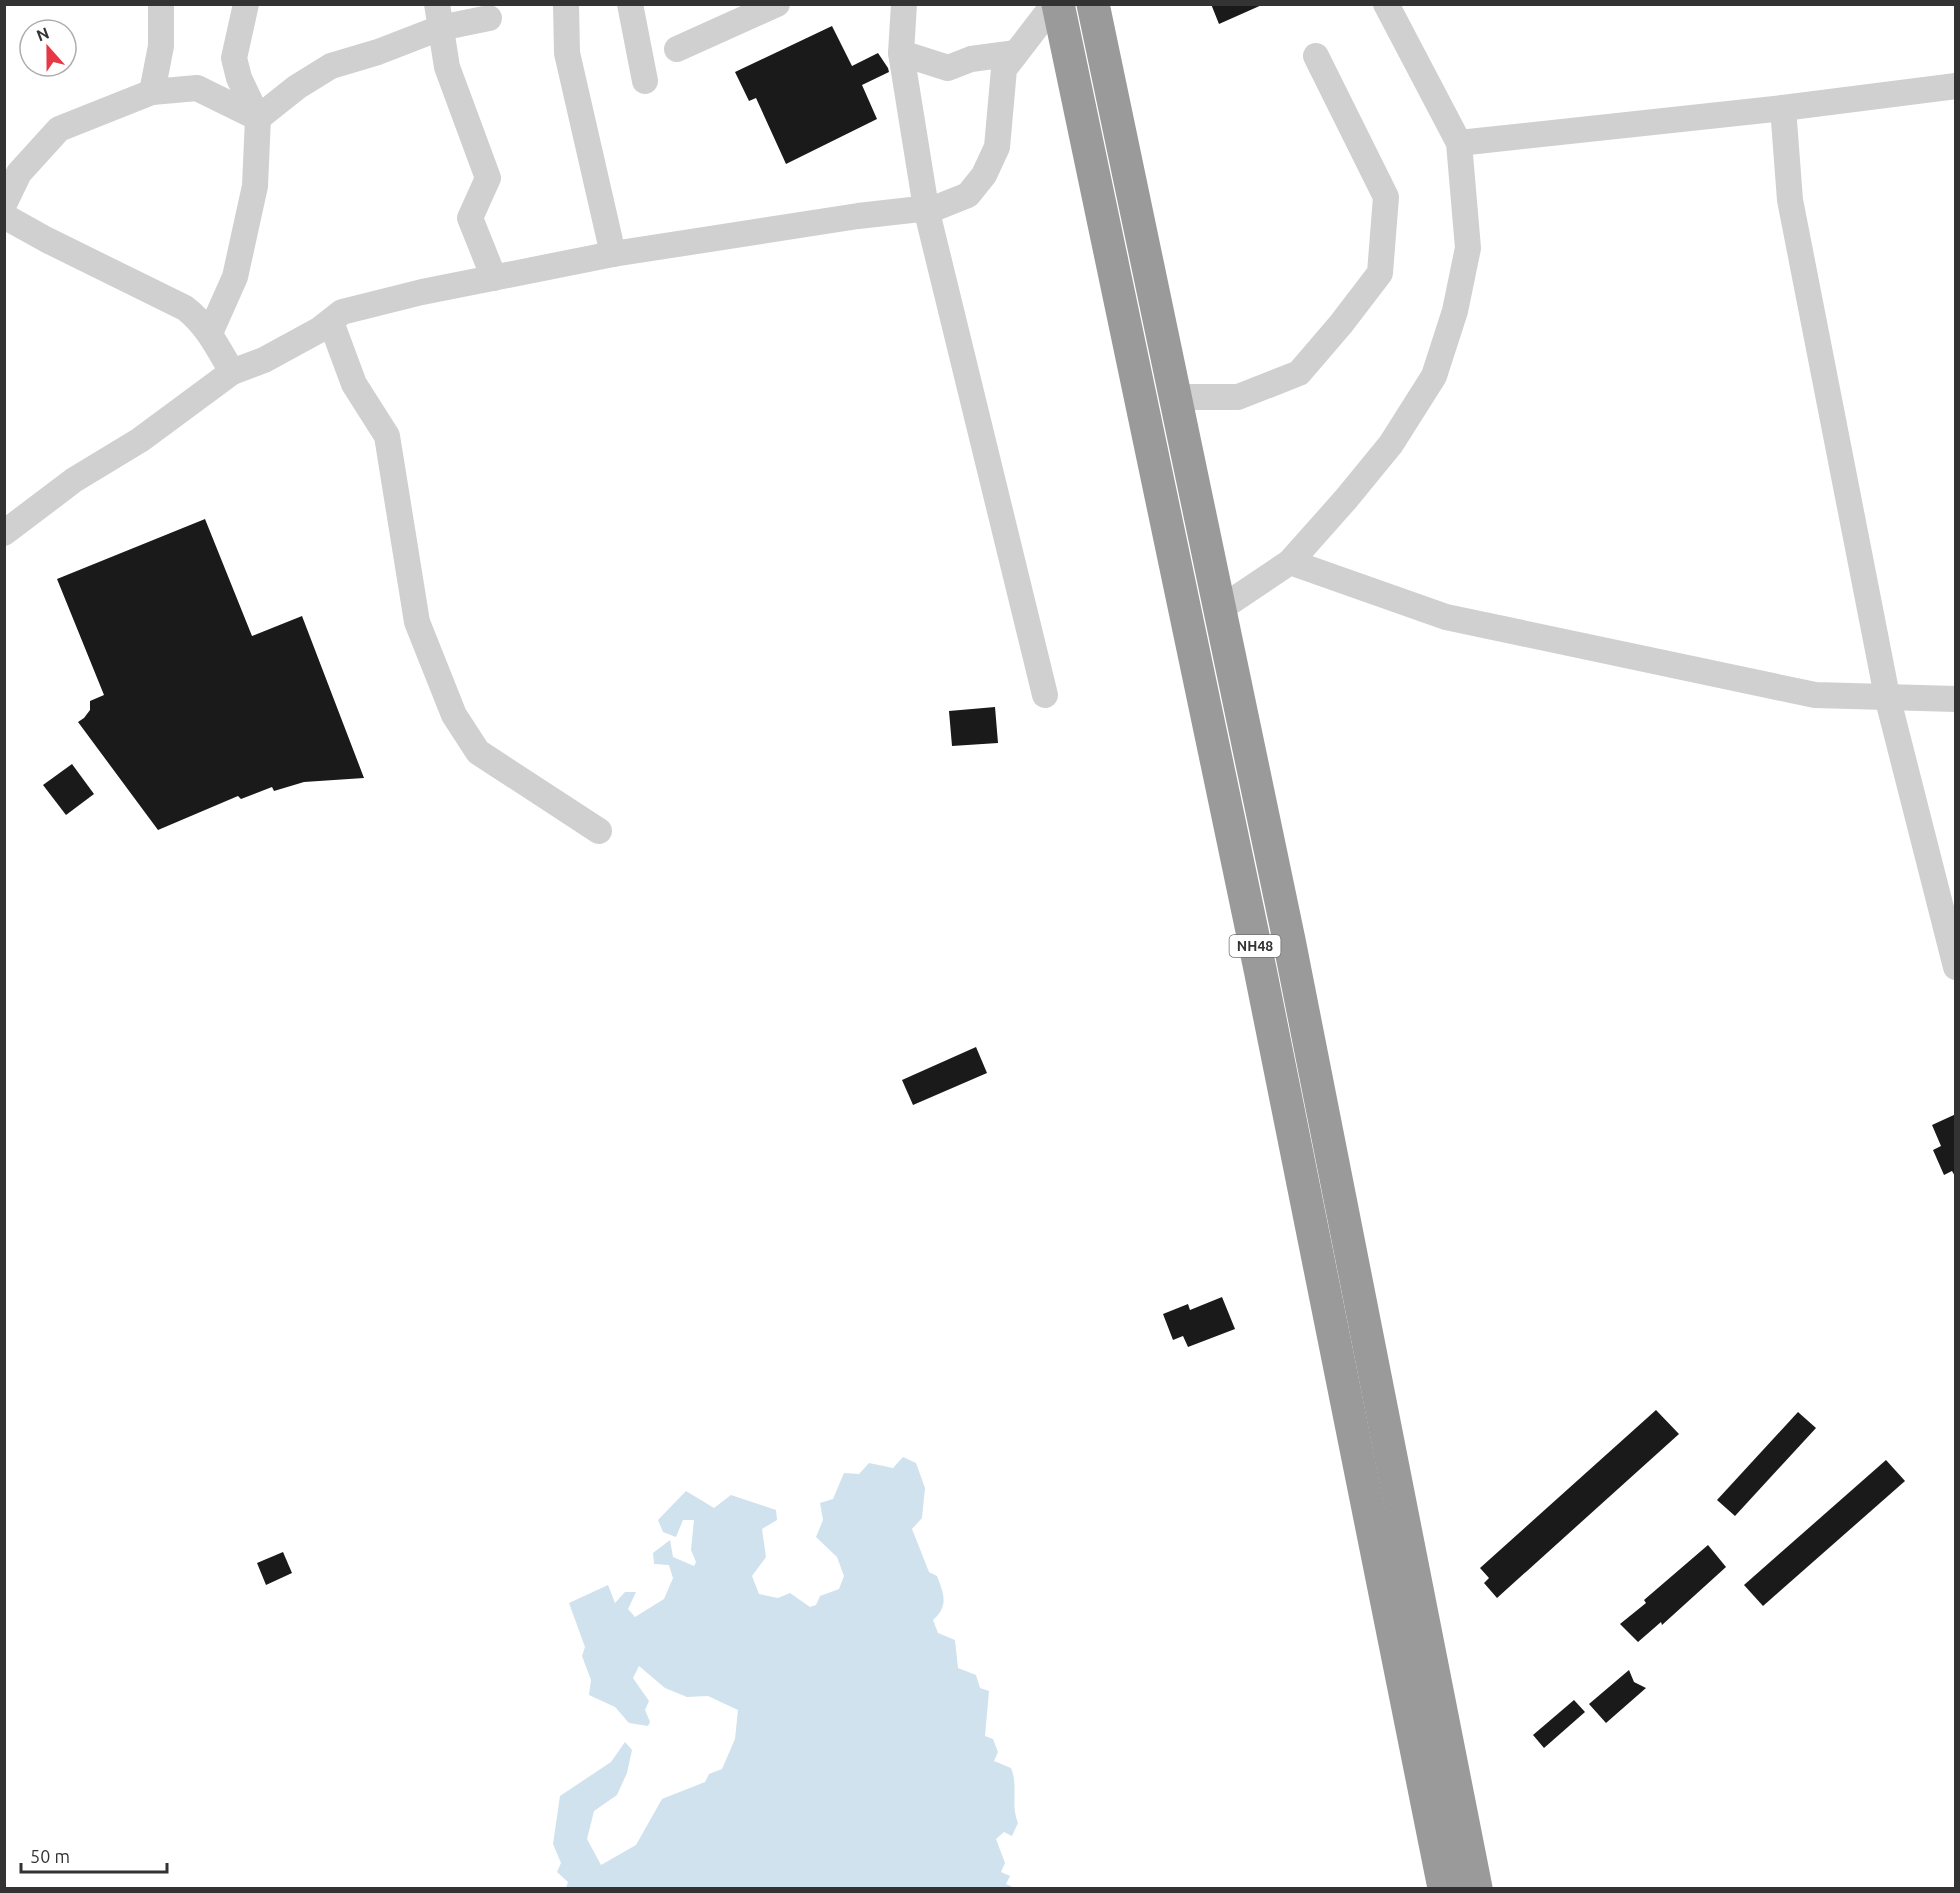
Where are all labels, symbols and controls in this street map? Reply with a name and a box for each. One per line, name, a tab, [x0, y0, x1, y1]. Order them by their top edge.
north arrow	[18, 18, 78, 78]
text: N	[34, 23, 51, 45]
road number: NH48	[1230, 935, 1280, 957]
scale bar	[21, 1836, 166, 1874]
text: 50 m	[30, 1846, 70, 1866]

